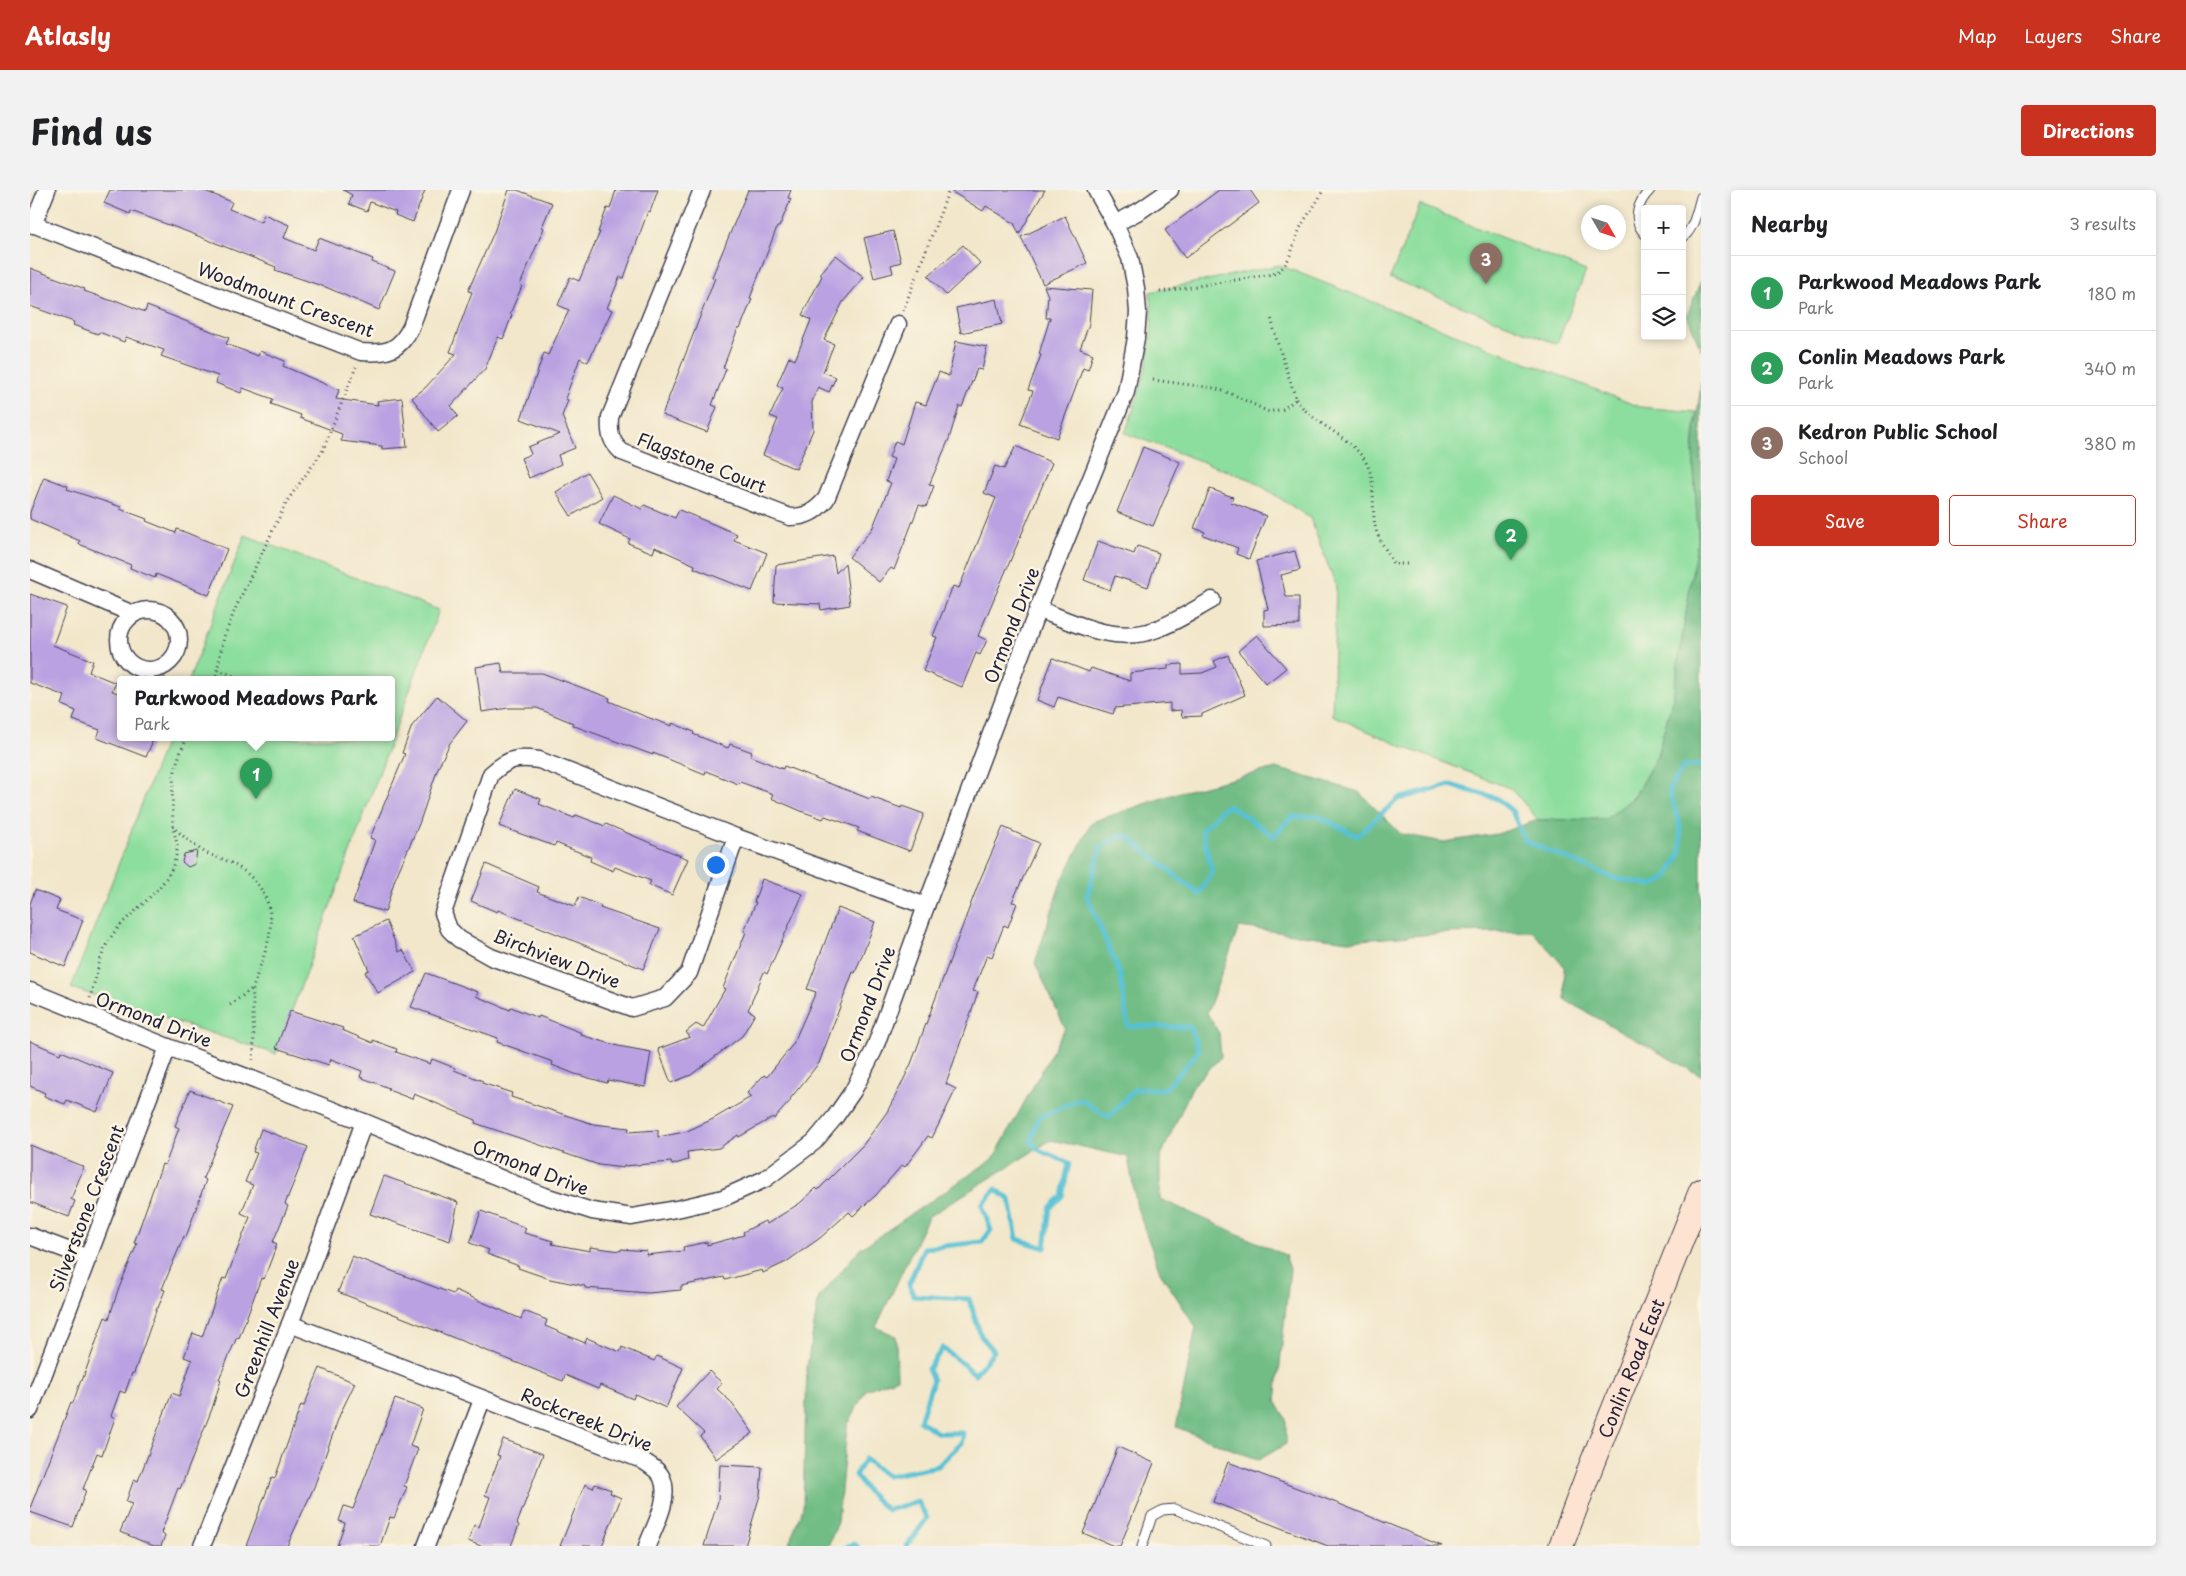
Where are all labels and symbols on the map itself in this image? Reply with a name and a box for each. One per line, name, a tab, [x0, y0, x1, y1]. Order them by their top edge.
north arrow	[1581, 205, 1626, 250]
pin: 3	[1470, 243, 1502, 284]
street label: Woodmount Crescent	[194, 255, 378, 343]
street label: Flagstone Court	[633, 425, 771, 499]
pin: 2	[1495, 519, 1527, 560]
street label: Ormond Drive	[976, 563, 1046, 687]
pin: 1	[240, 758, 272, 799]
your location	[703, 852, 729, 878]
street label: Birchview Drive	[490, 921, 624, 995]
street label: Ormond Drive	[832, 942, 902, 1066]
street label: Ormond Drive	[92, 984, 216, 1054]
street label: Silverstone Crescent	[42, 1120, 130, 1296]
street label: Ormond Drive	[469, 1132, 593, 1202]
street label: Greenhill Avenue	[227, 1254, 305, 1402]
street label: Conlin Road East	[1590, 1294, 1670, 1442]
street label: Rockcreek Drive	[517, 1380, 657, 1458]

